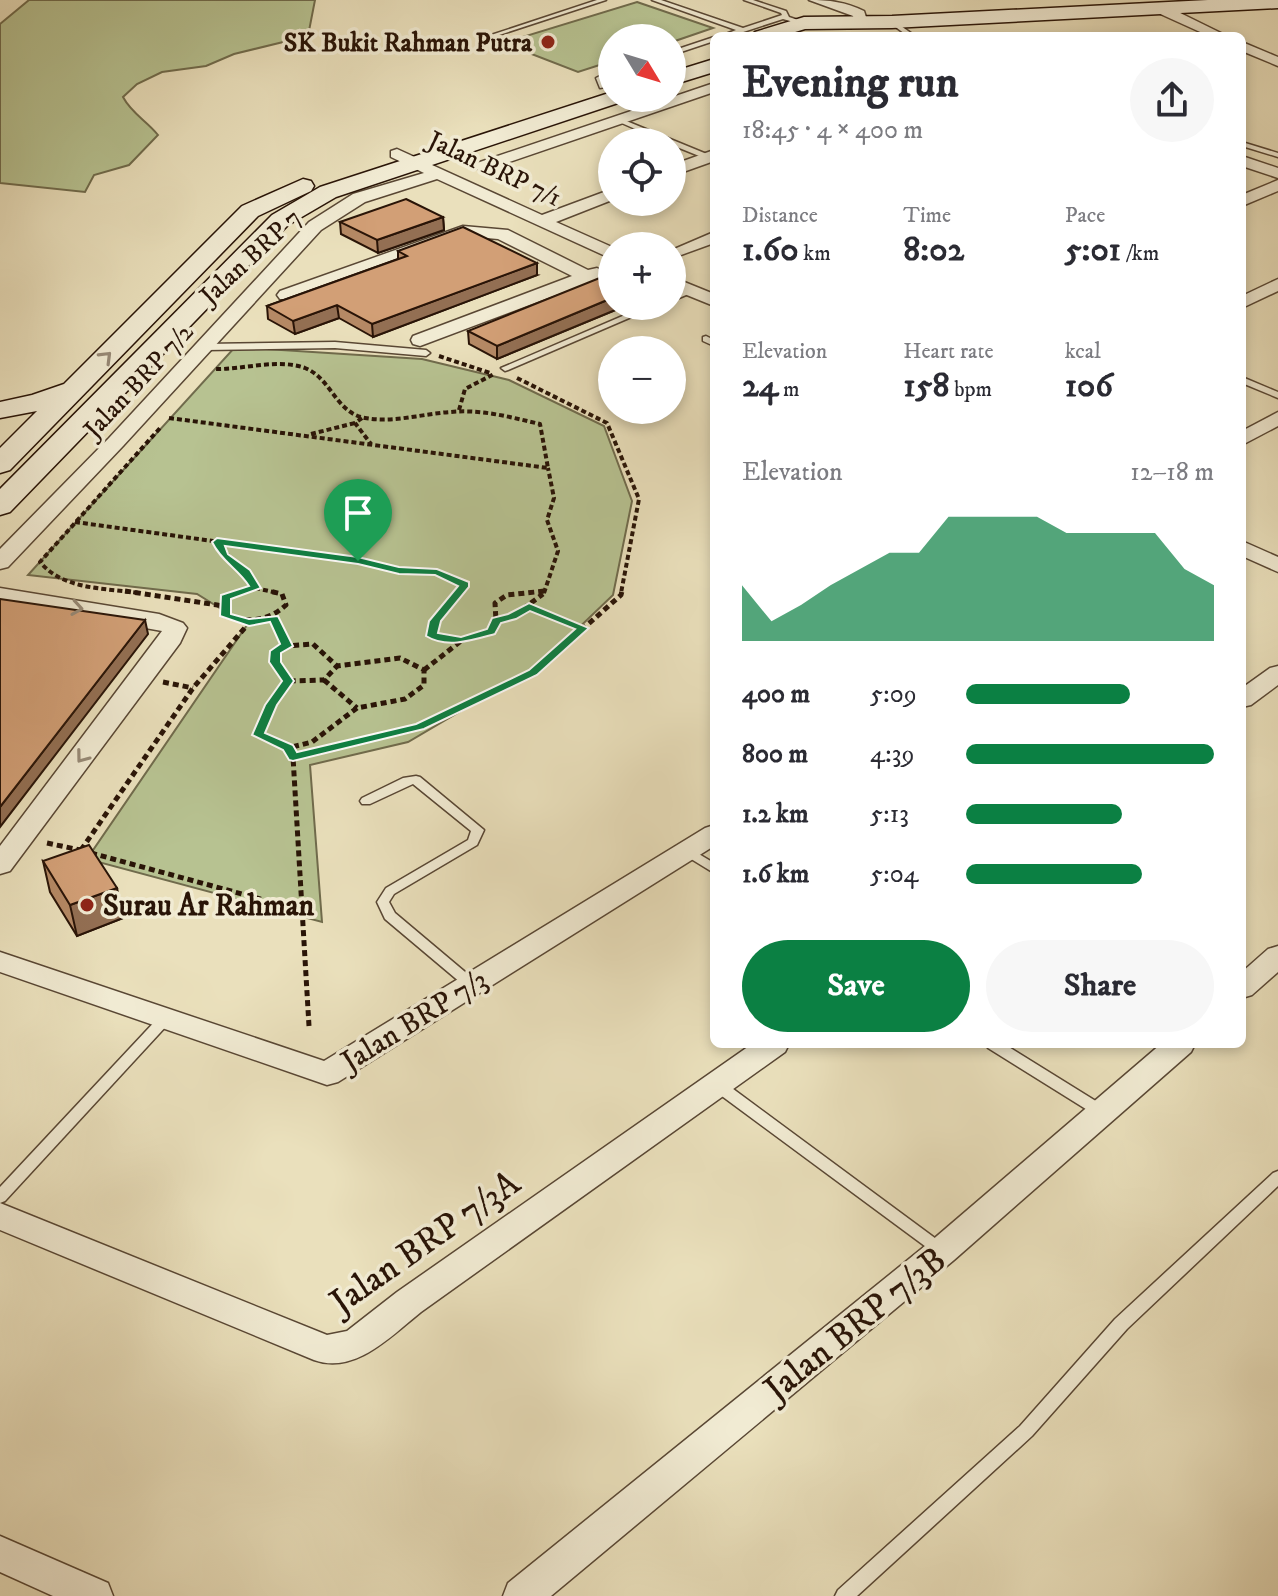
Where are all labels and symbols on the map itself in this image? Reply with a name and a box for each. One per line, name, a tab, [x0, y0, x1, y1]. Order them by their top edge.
north arrow	[598, 24, 686, 112]
place label: SK Bukit Rahman Putra	[284, 27, 533, 60]
marker: SK Bukit Rahman Putra	[539, 33, 557, 51]
street label: Jalan BRP 7/1	[421, 123, 566, 215]
street label: Jalan BRP 7	[192, 202, 309, 314]
street label: Jalan BRP 7/2	[76, 316, 201, 447]
one-way arrow	[96, 352, 111, 367]
pin	[324, 479, 392, 561]
one-way arrow	[70, 598, 84, 615]
one-way arrow	[77, 748, 91, 763]
place label: Surau Ar Rahman	[103, 888, 314, 925]
marker: Surau Ar Rahman	[78, 896, 96, 914]
street label: Jalan BRP 7/3	[332, 962, 495, 1082]
street label: Jalan BRP 7/3A	[319, 1160, 530, 1327]
street label: Jalan BRP 7/3B	[753, 1238, 956, 1414]

